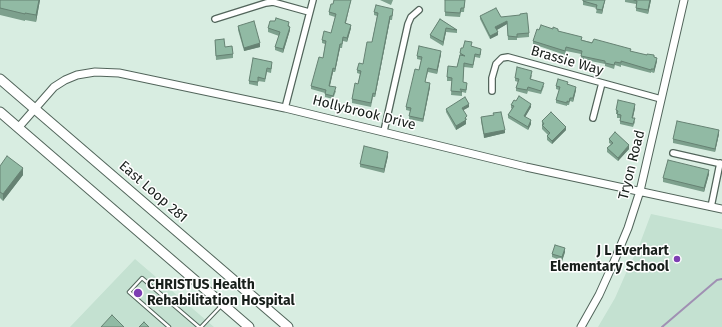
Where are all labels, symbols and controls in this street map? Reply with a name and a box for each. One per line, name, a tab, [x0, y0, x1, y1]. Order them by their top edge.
street label: Brassie Way	[529, 43, 605, 79]
street label: Hollybrook Drive	[311, 92, 417, 134]
street label: Tryon Road	[615, 128, 649, 202]
street label: East Loop 281	[115, 158, 191, 226]
place label: J L Everhart Elementary School	[550, 243, 669, 276]
marker: J L Everhart Elementary School	[672, 254, 682, 264]
place label: CHRISTUS Health Rehabilitation Hospital	[147, 277, 295, 310]
marker: CHRISTUS Health Rehabilitation Hospital	[132, 287, 144, 299]

